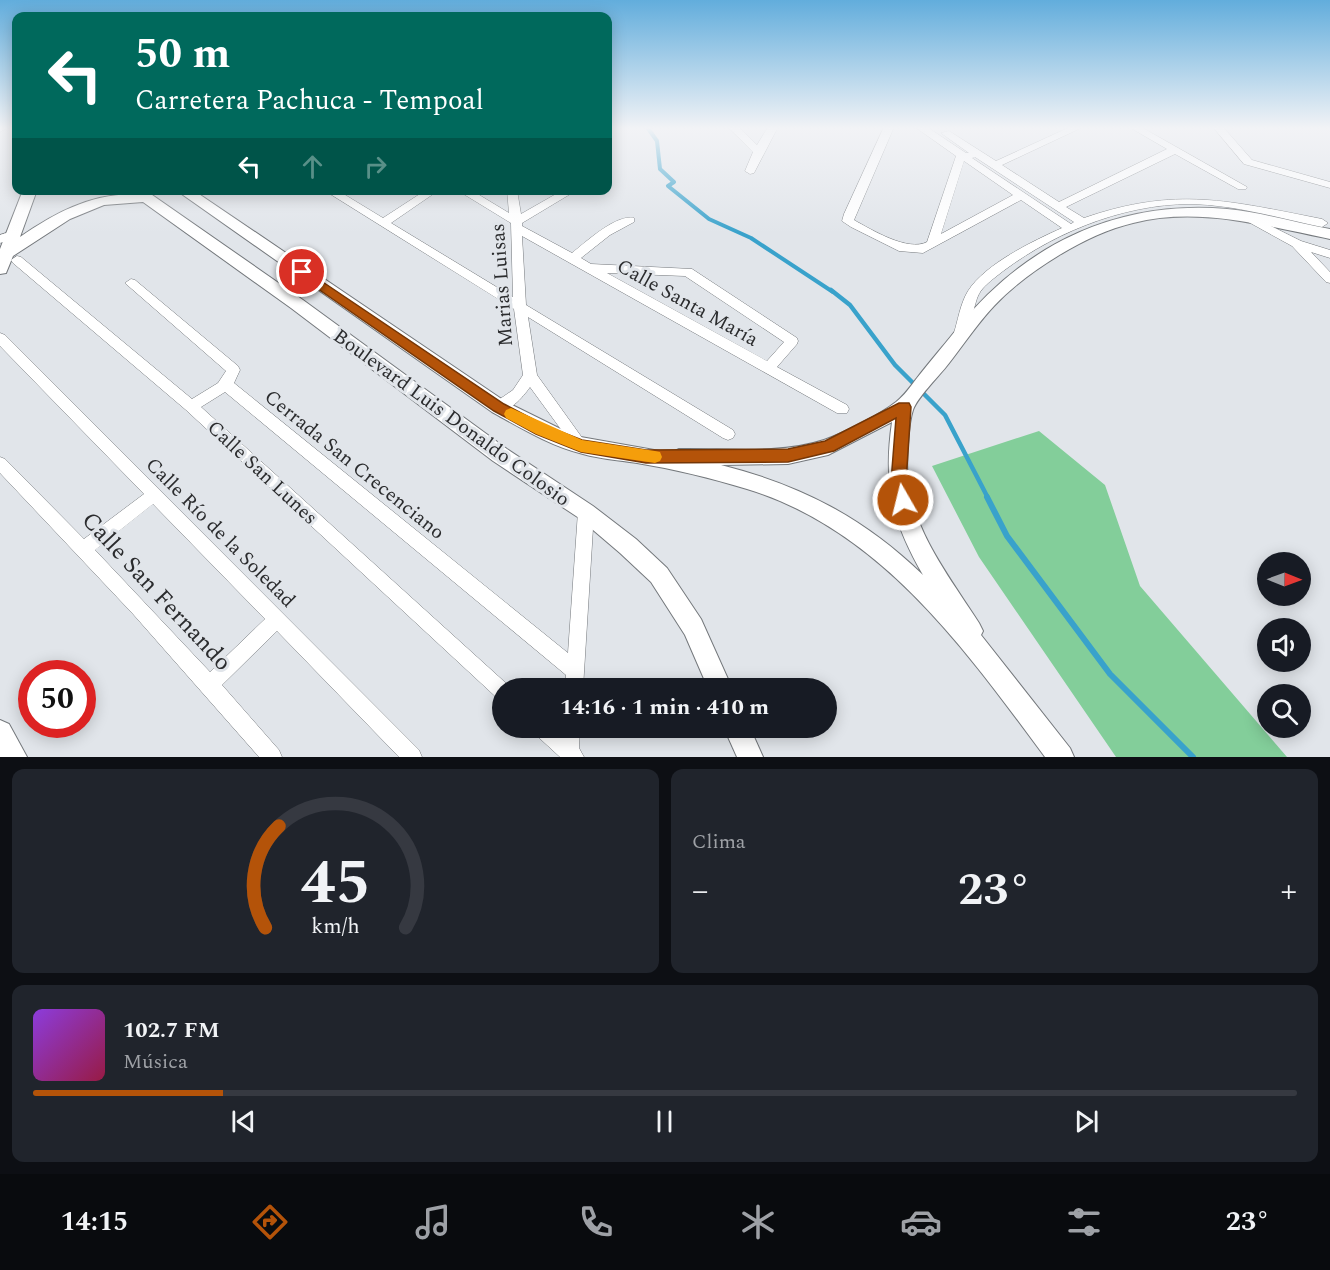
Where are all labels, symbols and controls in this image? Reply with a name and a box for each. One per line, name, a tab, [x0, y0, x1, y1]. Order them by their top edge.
text: 50 m	[135, 23, 230, 86]
icon: left	[36, 36, 114, 114]
text: Carretera Pachuca - Tempoal	[135, 80, 484, 122]
icon: left	[233, 150, 266, 183]
icon: ahead	[296, 150, 329, 183]
icon: right	[359, 150, 392, 183]
street label: Marias Luisas	[483, 222, 521, 348]
pin	[276, 246, 327, 297]
street label: Calle Santa María	[611, 251, 764, 354]
icon: arrive	[285, 255, 318, 288]
street label: Boulevard Luis Donaldo Colosio	[327, 322, 576, 514]
street label: Cerrada San Crecenciano	[258, 382, 451, 547]
street label: Calle San Lunes	[200, 413, 324, 532]
street label: Calle Río de la Soledad	[138, 451, 302, 615]
position arrow	[871, 468, 935, 532]
street label: Calle San Fernando	[73, 504, 240, 680]
north arrow	[1257, 552, 1311, 606]
map controls	[1257, 552, 1311, 738]
button: sound	[1257, 618, 1311, 672]
speed limit sign: 50	[18, 660, 96, 738]
button: search	[1257, 684, 1311, 738]
text: 14:16 · 1 min · 410 m	[560, 691, 769, 724]
text: Clima	[692, 827, 746, 857]
text: 45	[300, 836, 371, 931]
text: 23°	[958, 856, 1031, 925]
text: −	[692, 866, 709, 916]
text: +	[1281, 866, 1297, 916]
text: km/h	[311, 910, 360, 943]
text: 102.7 FM	[123, 1014, 220, 1047]
text: Música	[123, 1047, 188, 1077]
icon: previous	[227, 1105, 260, 1138]
icon: pause	[648, 1105, 681, 1138]
icon: next	[1070, 1105, 1103, 1138]
text: 14:15	[60, 1201, 128, 1243]
icon: directions	[249, 1201, 291, 1243]
icon: music	[412, 1201, 454, 1243]
icon: phone	[575, 1201, 617, 1243]
icon: climate	[737, 1201, 779, 1243]
icon: car	[900, 1201, 942, 1243]
icon: filters	[1063, 1201, 1105, 1243]
text: 23°	[1226, 1201, 1270, 1243]

